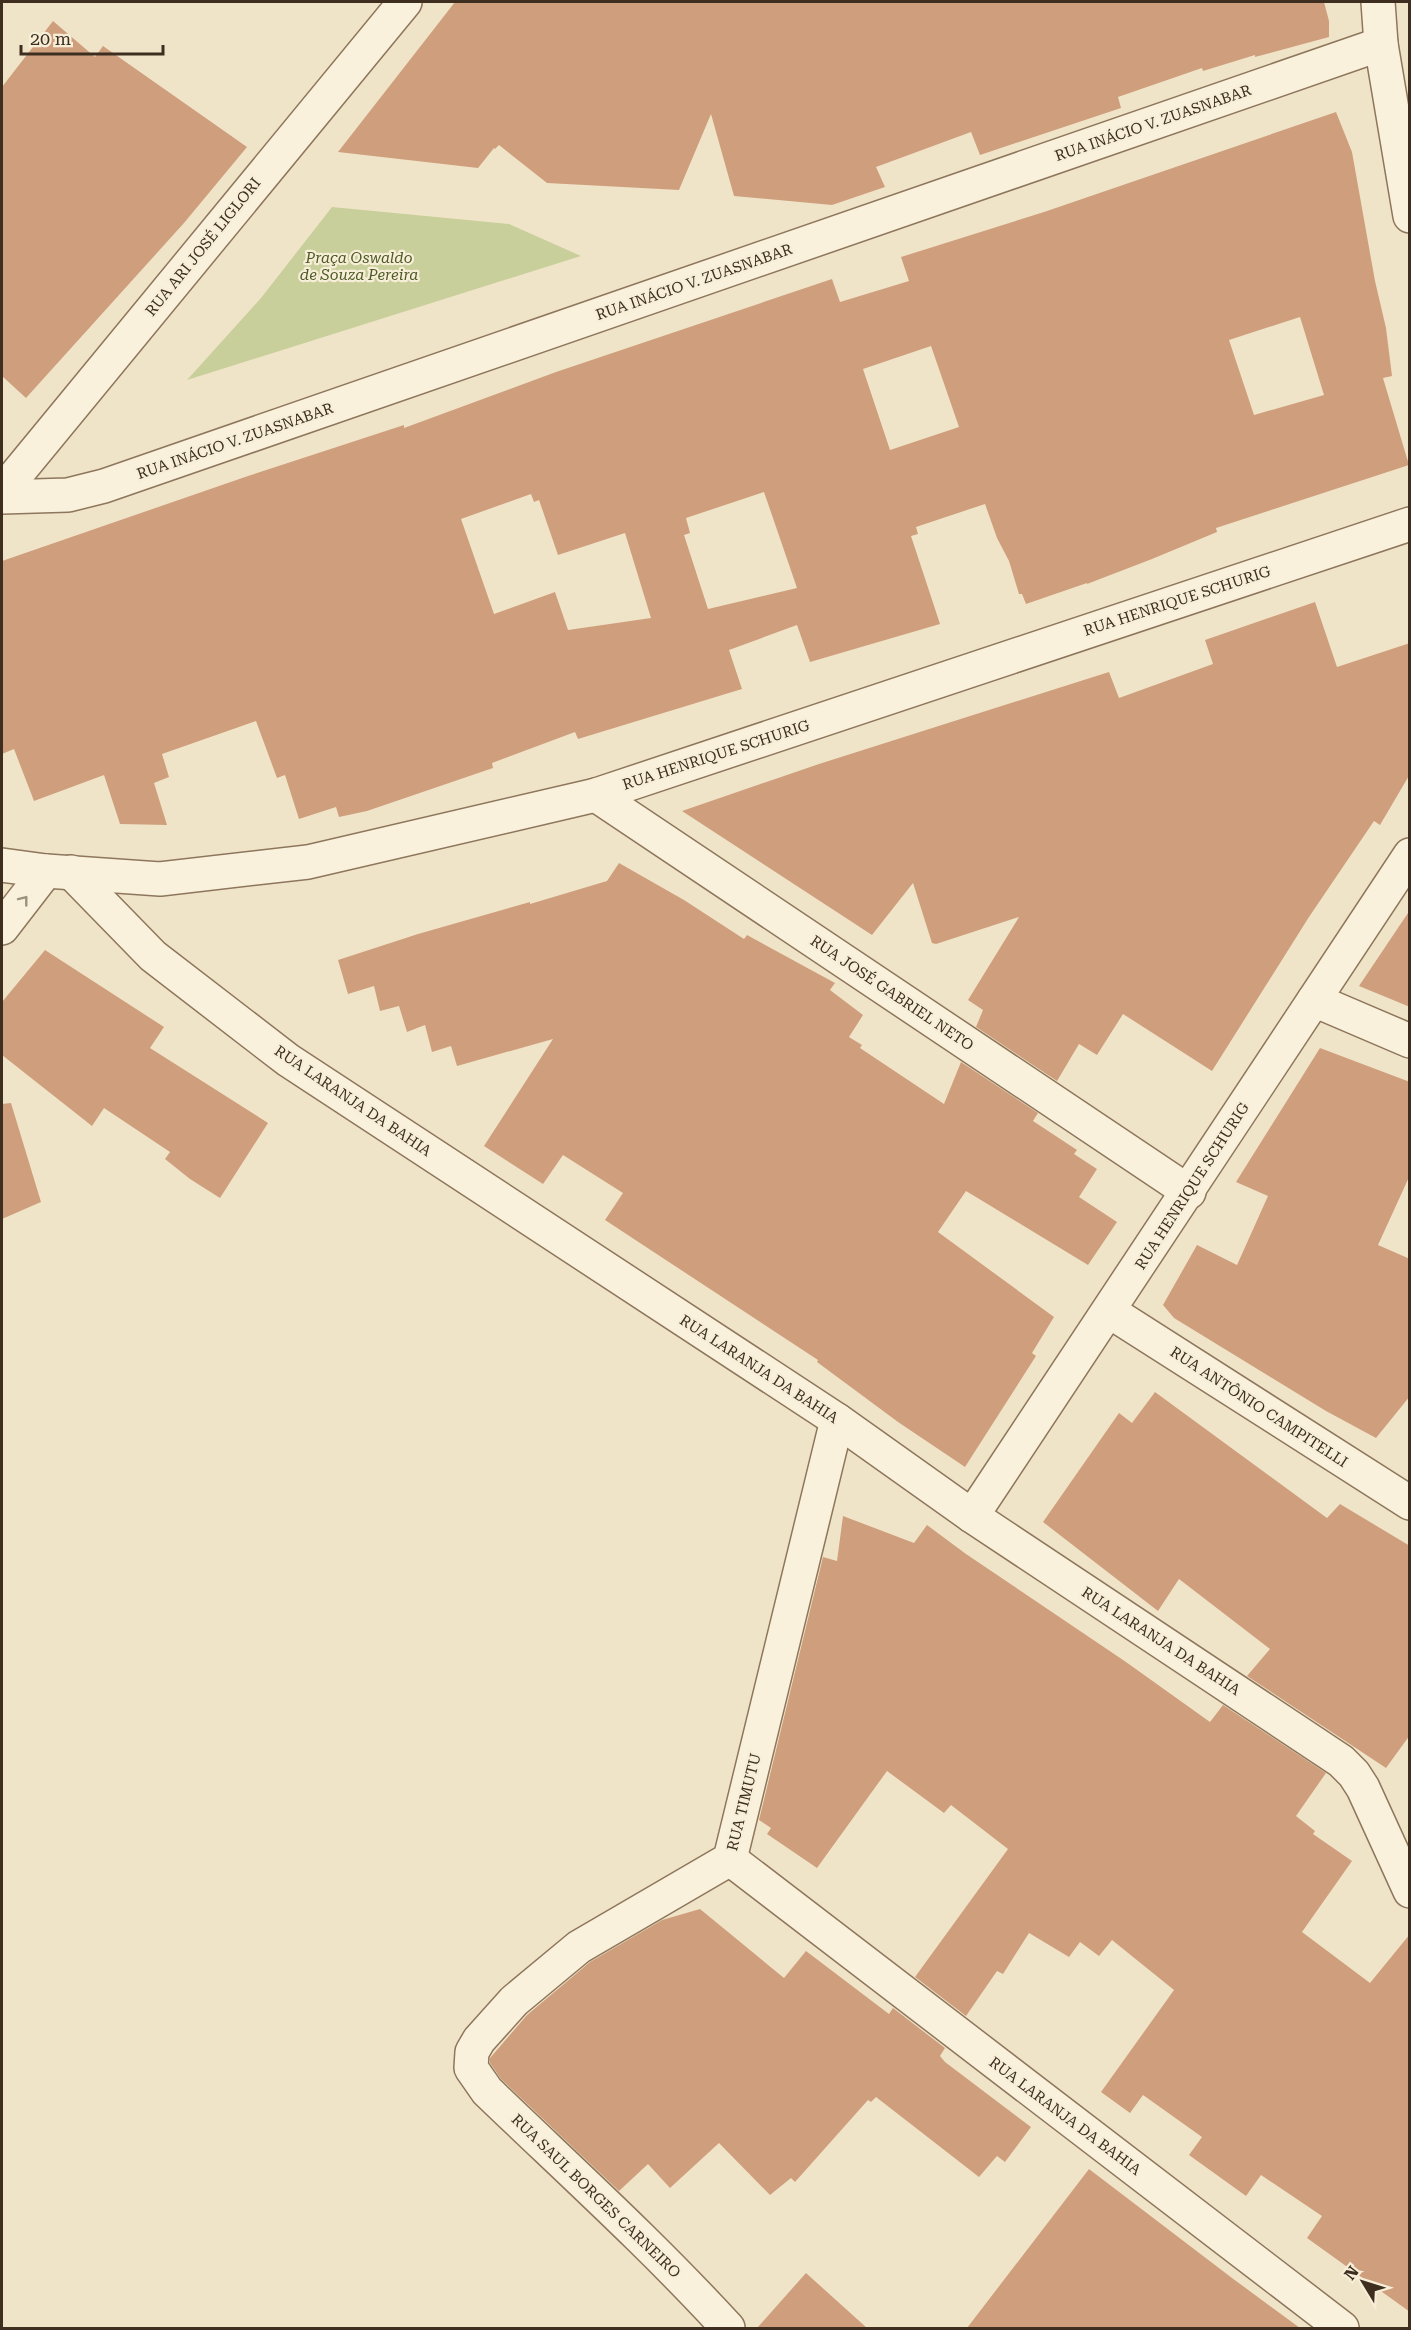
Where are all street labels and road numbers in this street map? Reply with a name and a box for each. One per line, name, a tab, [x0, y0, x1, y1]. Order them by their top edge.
street label: RUA INÁCIO V. ZUASNABAR	[1052, 81, 1254, 165]
street label: RUA ARI JOSÉ LIGLORI	[142, 174, 264, 320]
street label: RUA INÁCIO V. ZUASNABAR	[593, 240, 795, 324]
street label: RUA INÁCIO V. ZUASNABAR	[134, 399, 336, 483]
street label: RUA HENRIQUE SCHURIG	[1081, 562, 1273, 640]
street label: RUA HENRIQUE SCHURIG	[620, 716, 812, 794]
street label: RUA JOSÉ GABRIEL NETO	[807, 932, 977, 1054]
street label: RUA LARANJA DA BAHIA	[271, 1042, 435, 1161]
street label: RUA HENRIQUE SCHURIG	[1131, 1099, 1253, 1273]
street label: RUA LARANJA DA BAHIA	[676, 1311, 842, 1427]
street label: RUA ANTÔNIO CAMPITELLI	[1167, 1343, 1351, 1471]
street label: RUA LARANJA DA BAHIA	[1078, 1583, 1244, 1699]
street label: RUA TIMUTU	[723, 1751, 765, 1853]
street label: RUA LARANJA DA BAHIA	[986, 2053, 1145, 2179]
street label: RUA SAUL BORGES CARNEIRO	[508, 2110, 684, 2282]

